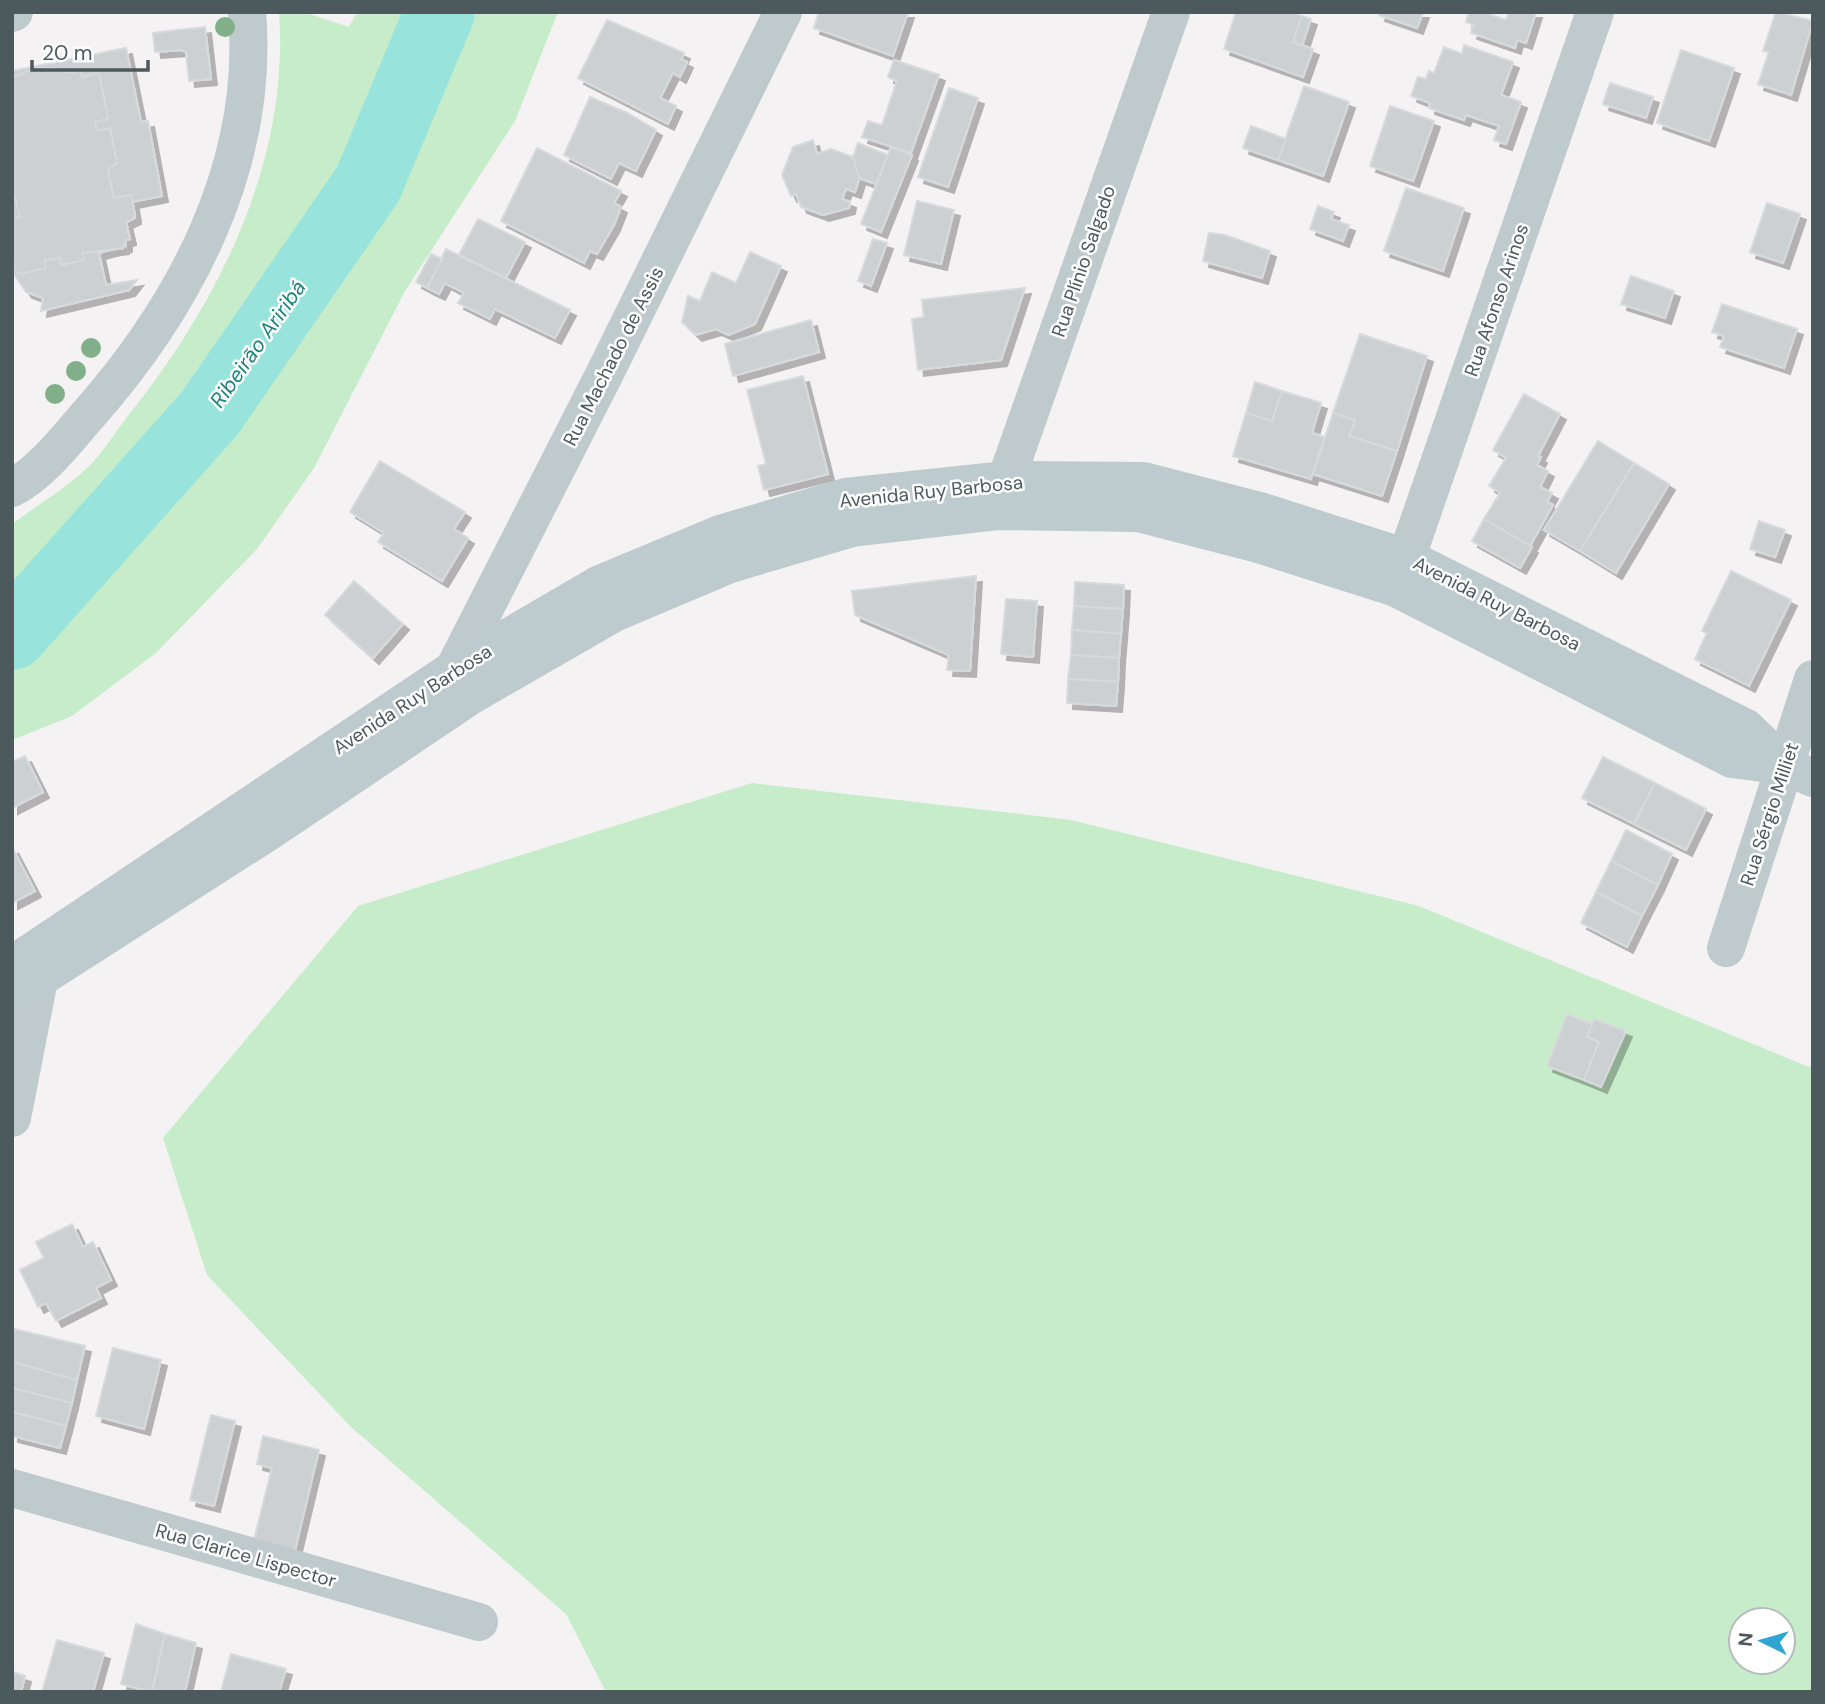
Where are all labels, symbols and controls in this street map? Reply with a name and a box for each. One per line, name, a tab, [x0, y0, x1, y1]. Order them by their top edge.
scale bar	[32, 28, 147, 72]
text: 20 m	[42, 39, 93, 67]
street label: Rua Plínio Salgado	[1046, 182, 1121, 340]
street label: Rua Afonso Arinos	[1459, 221, 1534, 380]
street label: Rua Machado de Assis	[557, 262, 669, 450]
water label: Ribeirão Ariribá	[204, 275, 312, 413]
street label: Avenida Ruy Barbosa	[838, 469, 1024, 514]
street label: Avenida Ruy Barbosa	[1409, 550, 1585, 656]
street label: Avenida Ruy Barbosa	[328, 639, 496, 760]
street label: Rua Sérgio Milliet	[1735, 739, 1804, 889]
street label: Rua Clarice Lispector	[153, 1518, 339, 1593]
north arrow	[1727, 1606, 1797, 1676]
text: N	[1733, 1632, 1759, 1648]

